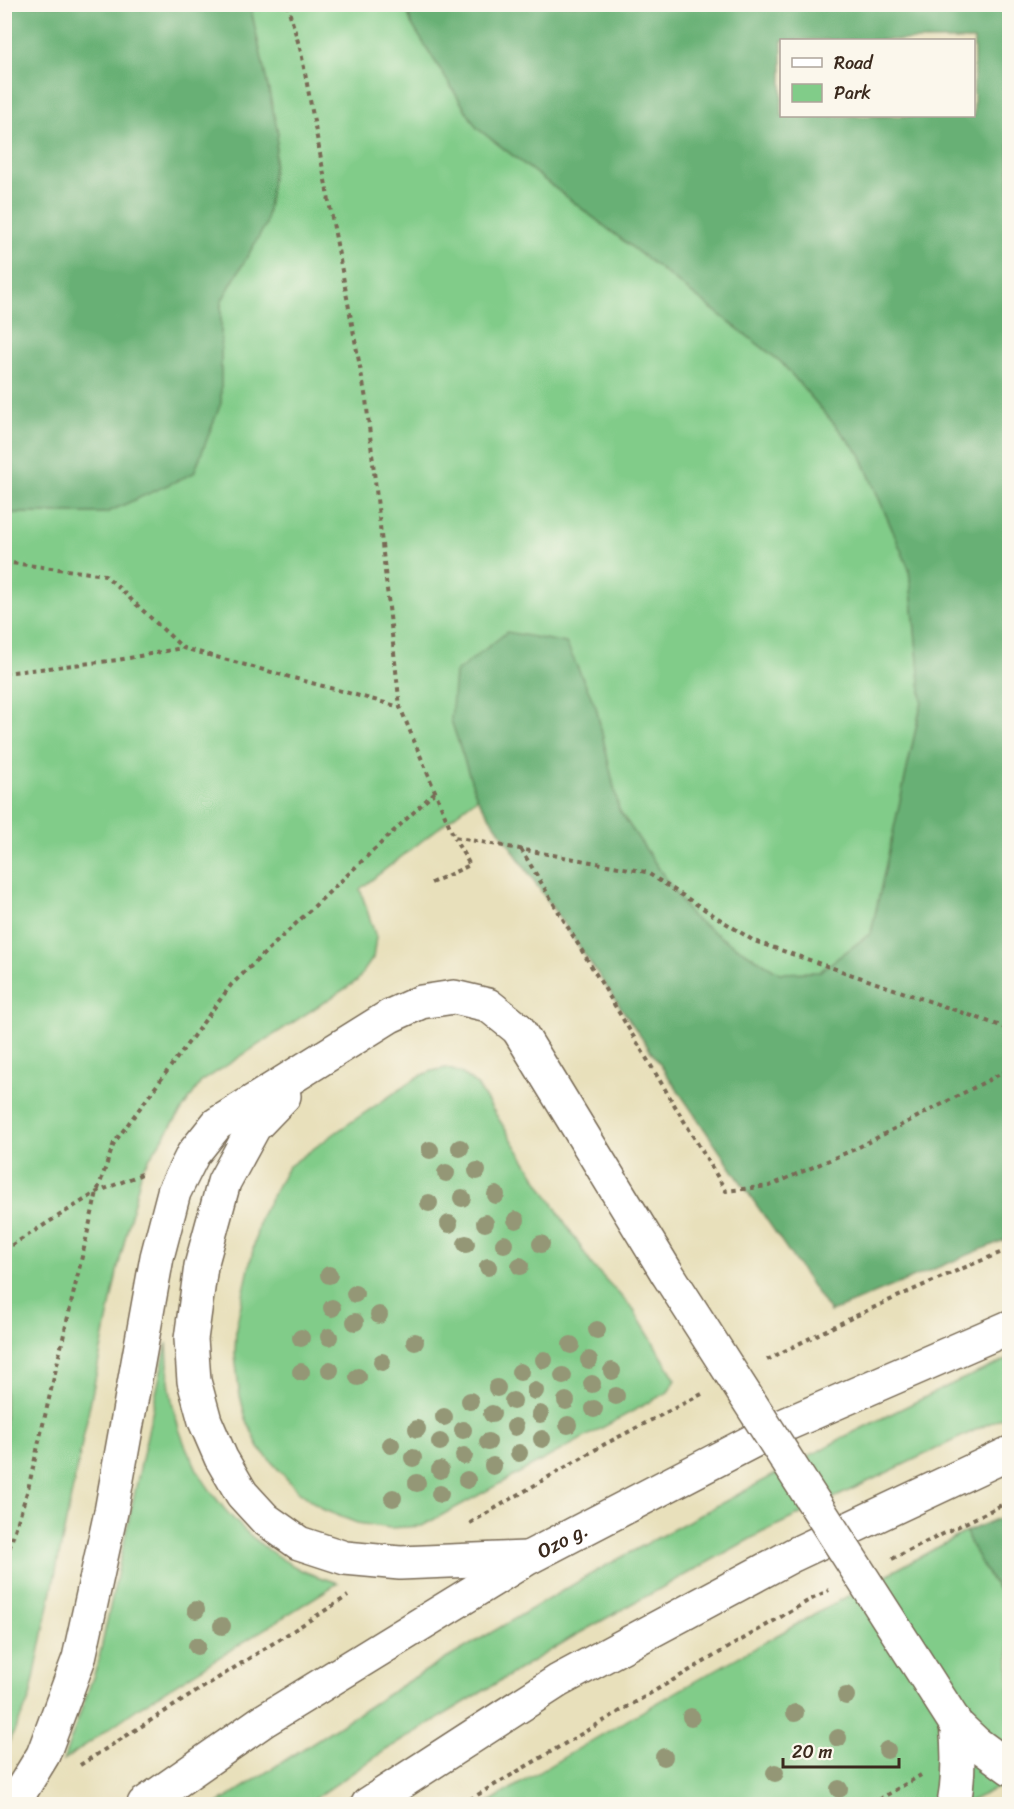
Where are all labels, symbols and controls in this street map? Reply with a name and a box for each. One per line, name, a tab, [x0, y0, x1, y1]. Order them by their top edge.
legend	[780, 39, 975, 117]
text: Road	[834, 47, 874, 79]
text: Park	[834, 77, 871, 109]
street label: Ozo g.	[531, 1513, 595, 1569]
scale bar	[783, 1731, 898, 1769]
text: 20 m	[792, 1736, 832, 1768]

